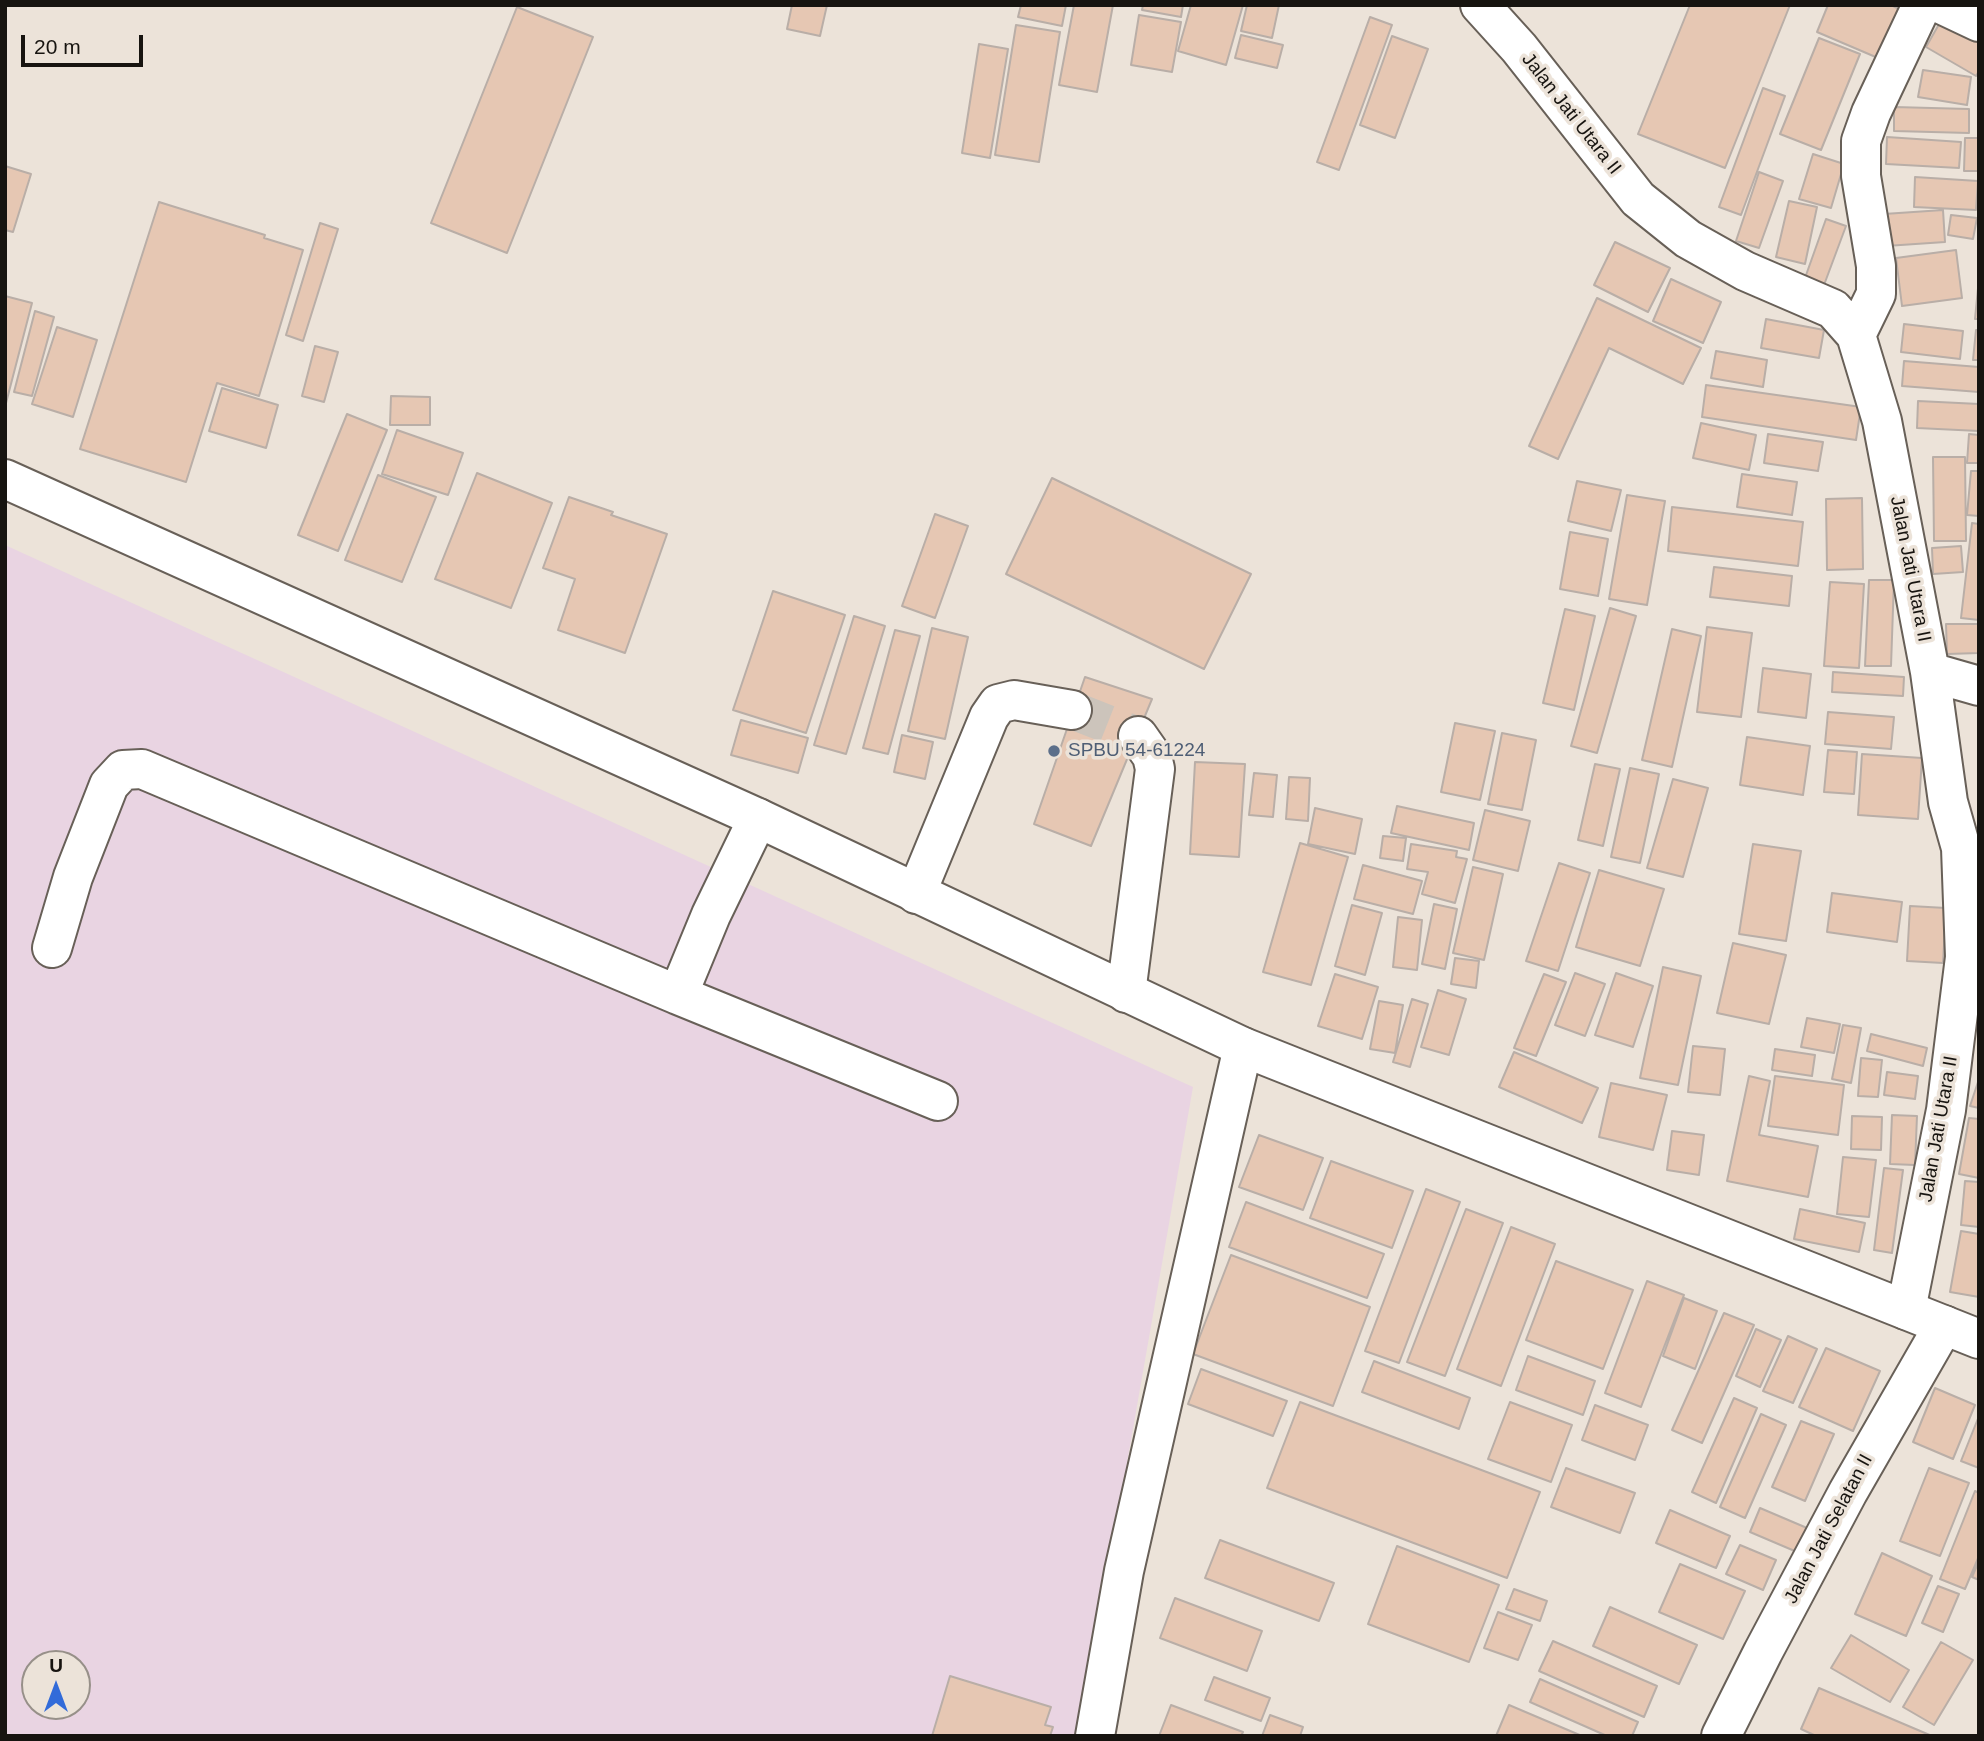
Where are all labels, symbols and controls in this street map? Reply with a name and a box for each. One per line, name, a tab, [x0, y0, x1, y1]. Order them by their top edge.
scale bar	[24, 21, 147, 65]
text: 20 m	[34, 35, 81, 58]
street label: Jalan Jati Utara II	[1517, 49, 1625, 179]
street label: Jalan Jati Utara II	[1885, 494, 1935, 644]
place label: SPBU 54-61224	[1068, 740, 1205, 762]
marker: SPBU 54-61224	[1046, 743, 1062, 759]
street label: Jalan Jati Utara II	[1915, 1054, 1963, 1204]
street label: Jalan Jati Selatan II	[1780, 1450, 1878, 1608]
north arrow	[21, 1650, 91, 1720]
text: U	[49, 1655, 63, 1676]

